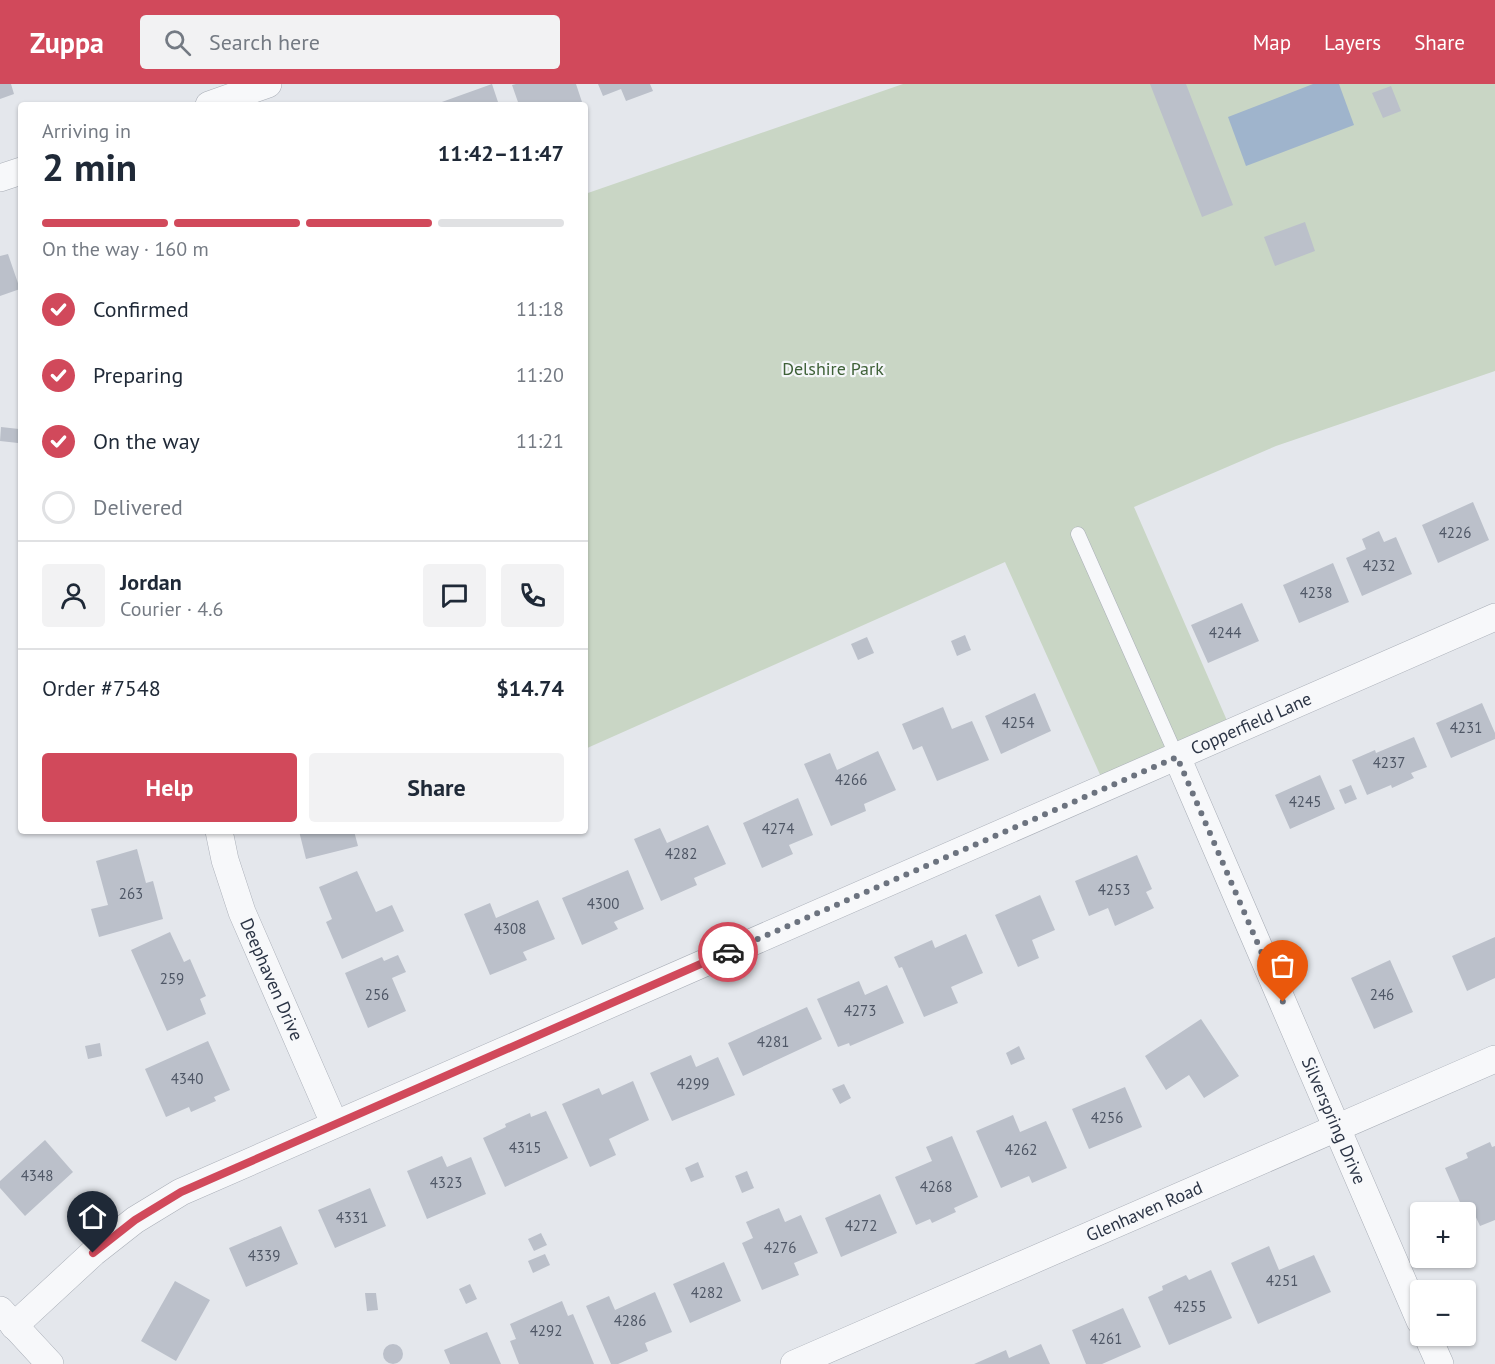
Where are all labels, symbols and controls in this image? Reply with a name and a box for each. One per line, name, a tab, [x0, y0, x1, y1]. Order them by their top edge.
search box	[140, 15, 560, 69]
text: Zuppa	[30, 24, 104, 61]
icon: search	[161, 26, 194, 59]
text: Search here	[209, 28, 320, 56]
text: Map	[1253, 29, 1291, 56]
text: Layers	[1324, 29, 1381, 56]
text: Share	[1414, 29, 1465, 56]
text: Arriving in	[42, 118, 131, 144]
text: 11:42–11:47	[438, 139, 564, 167]
text: 2 min	[42, 141, 137, 192]
text: On the way · 160 m	[42, 236, 209, 262]
icon: check	[42, 293, 75, 326]
text: Confirmed	[93, 295, 189, 323]
text: 11:18	[516, 296, 564, 322]
park label: Delshire Park	[782, 357, 884, 380]
icon: check	[42, 359, 75, 392]
text: Preparing	[93, 361, 183, 389]
text: 11:20	[516, 362, 564, 388]
icon: check	[42, 425, 75, 458]
text: On the way	[93, 427, 200, 455]
text: 11:21	[516, 428, 564, 454]
text: Delivered	[93, 493, 183, 521]
house number: 4226	[1439, 523, 1471, 542]
house number: 4232	[1363, 556, 1395, 575]
button: person	[42, 564, 105, 627]
button: chat	[423, 564, 486, 627]
button: phone	[501, 564, 564, 627]
text: Jordan	[120, 568, 182, 596]
house number: 4238	[1300, 583, 1332, 602]
text: Courier · 4.6	[120, 596, 223, 622]
house number: 4244	[1209, 623, 1241, 642]
text: Order #7548	[42, 674, 161, 702]
text: $14.74	[496, 674, 564, 702]
street label: Copperfield Lane	[1187, 687, 1315, 760]
house number: 4254	[1002, 713, 1034, 732]
house number: 4231	[1450, 718, 1482, 737]
button: Help	[42, 753, 297, 822]
button: Share	[309, 753, 564, 822]
house number: 4237	[1373, 753, 1405, 772]
house number: 4266	[835, 770, 867, 789]
house number: 4245	[1289, 792, 1321, 811]
house number: 4274	[762, 819, 794, 838]
house number: 4282	[665, 844, 697, 863]
house number: 4253	[1098, 880, 1130, 899]
house number: 263	[119, 884, 143, 903]
house number: 4300	[587, 894, 619, 913]
street label: Deephaven Drive	[235, 915, 309, 1044]
house number: 4308	[494, 919, 526, 938]
courier	[698, 922, 758, 982]
icon: car	[712, 936, 745, 969]
pin	[1257, 940, 1308, 1002]
icon: bag	[1266, 949, 1299, 982]
house number: 259	[160, 969, 184, 988]
house number: 256	[365, 985, 389, 1004]
house number: 246	[1370, 985, 1394, 1004]
house number: 4273	[844, 1001, 876, 1020]
house number: 4281	[757, 1032, 789, 1051]
street label: Silverspring Drive	[1297, 1053, 1372, 1188]
house number: 4340	[171, 1069, 203, 1088]
house number: 4299	[677, 1074, 709, 1093]
house number: 4256	[1091, 1108, 1123, 1127]
house number: 4315	[509, 1138, 541, 1157]
house number: 4262	[1005, 1140, 1037, 1159]
house number: 4348	[21, 1166, 53, 1185]
house number: 4323	[430, 1173, 462, 1192]
street label: Glenhaven Road	[1082, 1176, 1206, 1247]
house number: 4268	[920, 1177, 952, 1196]
pin	[67, 1191, 118, 1253]
icon: home	[76, 1200, 109, 1233]
map controls	[1410, 1202, 1476, 1346]
button: +	[1410, 1202, 1476, 1268]
house number: 4331	[336, 1208, 368, 1227]
house number: 4272	[845, 1216, 877, 1235]
house number: 4276	[764, 1238, 796, 1257]
house number: 4339	[248, 1246, 280, 1265]
house number: 4251	[1266, 1271, 1298, 1290]
button: −	[1410, 1280, 1476, 1346]
house number: 4282	[691, 1283, 723, 1302]
house number: 4255	[1174, 1297, 1206, 1316]
house number: 4286	[614, 1311, 646, 1330]
house number: 4292	[530, 1321, 562, 1340]
house number: 4261	[1090, 1329, 1122, 1348]

